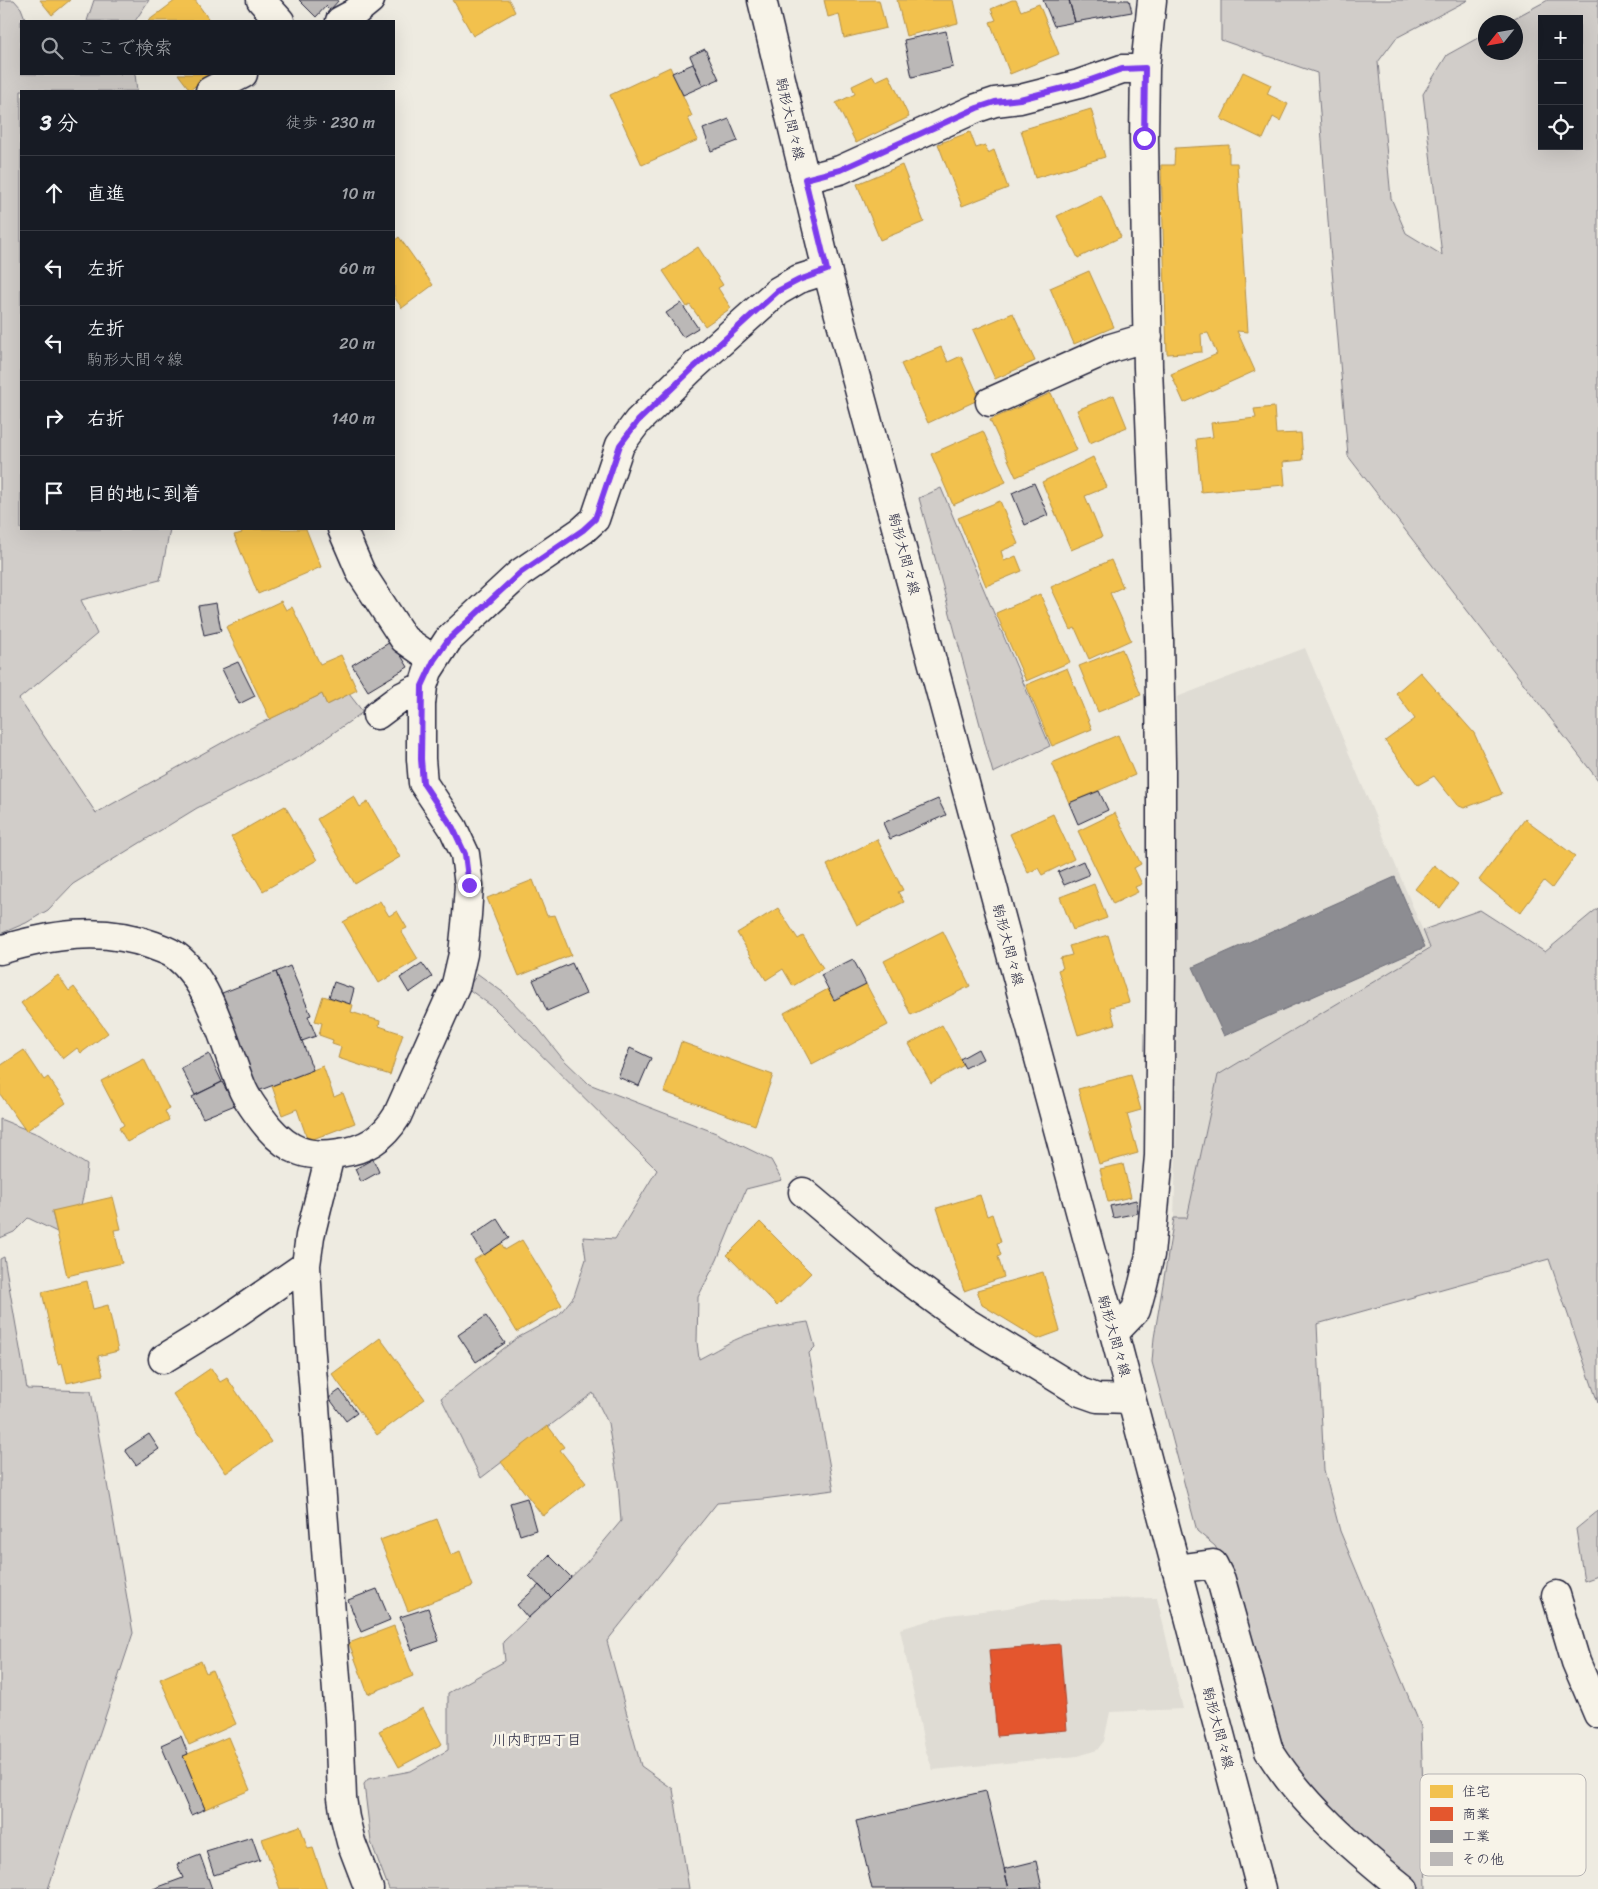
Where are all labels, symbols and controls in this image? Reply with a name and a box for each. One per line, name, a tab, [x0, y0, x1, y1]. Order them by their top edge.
north arrow	[1478, 15, 1523, 60]
map controls	[1538, 15, 1583, 150]
button: +	[1538, 15, 1583, 60]
search box	[20, 20, 395, 75]
text: ここで検索	[78, 31, 173, 64]
icon: search	[38, 34, 66, 62]
button: −	[1538, 60, 1583, 105]
street label: 駒形大間々線	[768, 75, 812, 163]
text: 3 分	[40, 104, 78, 142]
button: locate	[1538, 105, 1583, 150]
text: 徒歩 · 230 m	[286, 108, 375, 137]
route start	[1133, 127, 1156, 150]
text: 直進	[87, 177, 125, 210]
icon: ahead	[40, 179, 68, 207]
text: 10 m	[342, 179, 375, 208]
text: 左折	[87, 252, 125, 285]
icon: left	[40, 254, 68, 282]
text: 60 m	[339, 254, 375, 283]
text: 左折	[87, 312, 125, 345]
icon: left	[40, 329, 68, 357]
text: 20 m	[339, 329, 375, 358]
text: 駒形大間々線	[87, 345, 183, 374]
text: 右折	[87, 402, 125, 435]
icon: right	[40, 404, 68, 432]
text: 140 m	[332, 404, 375, 433]
text: 目的地に到着	[87, 477, 201, 510]
icon: arrive	[40, 479, 68, 507]
street label: 駒形大間々線	[881, 510, 927, 598]
route end	[458, 874, 481, 897]
street label: 駒形大間々線	[985, 901, 1031, 989]
street label: 駒形大間々線	[1090, 1292, 1138, 1380]
street label: 駒形大間々線	[1195, 1684, 1241, 1772]
district label: 川内町四丁目	[492, 1727, 582, 1753]
legend	[1420, 1774, 1586, 1876]
text: 住宅	[1462, 1779, 1490, 1804]
text: 商業	[1462, 1802, 1490, 1827]
text: 工業	[1462, 1824, 1490, 1849]
text: その他	[1462, 1847, 1504, 1872]

